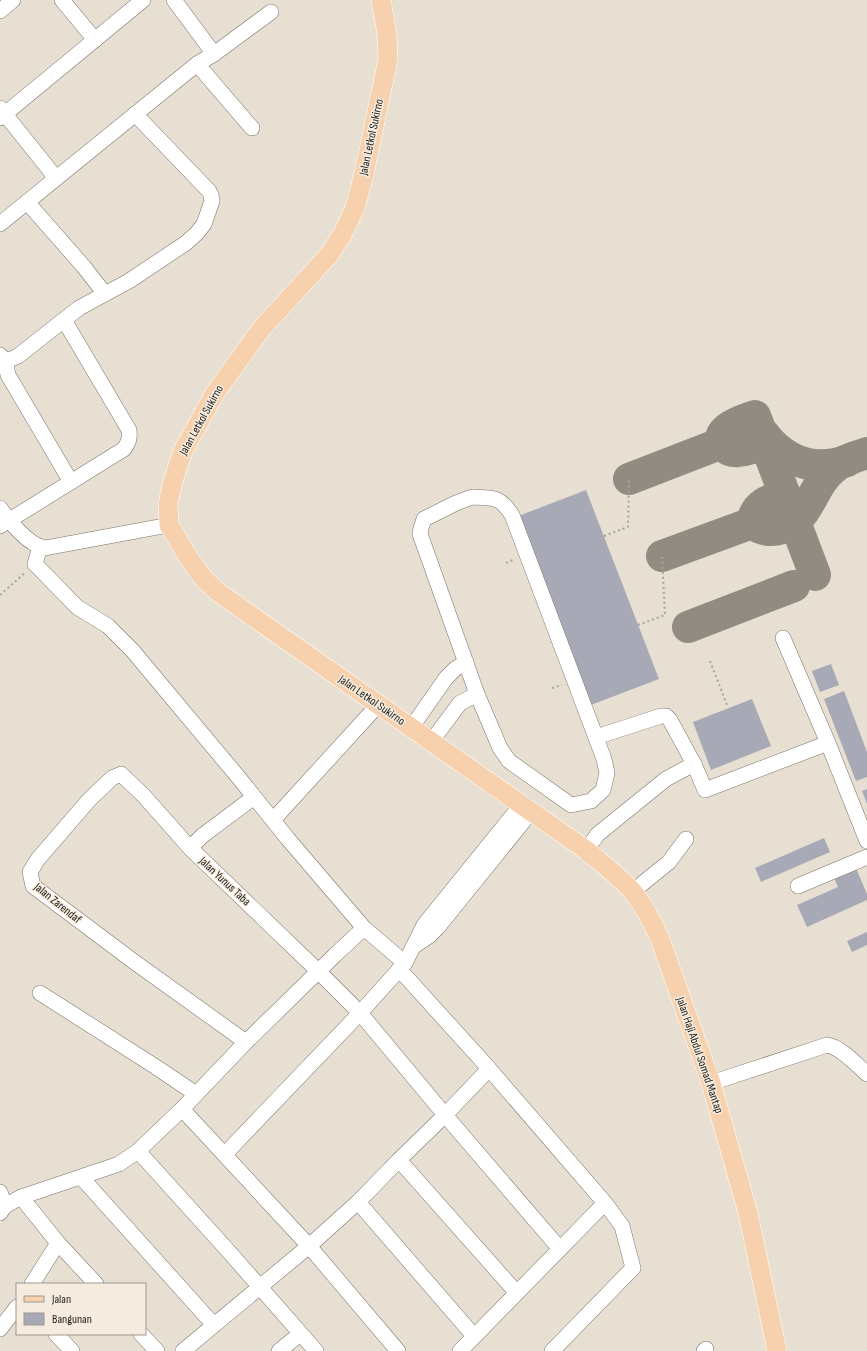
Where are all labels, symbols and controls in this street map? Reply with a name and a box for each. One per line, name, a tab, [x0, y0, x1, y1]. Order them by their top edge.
street label: Jalan Letkol Sukirno	[356, 97, 387, 178]
street label: Jalan Letkol Sukirno	[176, 383, 227, 459]
street label: Jalan Letkol Sukirno	[335, 671, 408, 729]
street label: Jalan Yunus Taba	[195, 853, 254, 909]
street label: Jalan Zarendaf	[30, 879, 85, 927]
street label: Jalan Haji Abdul Somad Mantap	[672, 994, 726, 1115]
legend	[16, 1283, 146, 1335]
text: Jalan	[51, 1292, 71, 1307]
text: Bangunan	[52, 1312, 92, 1327]

